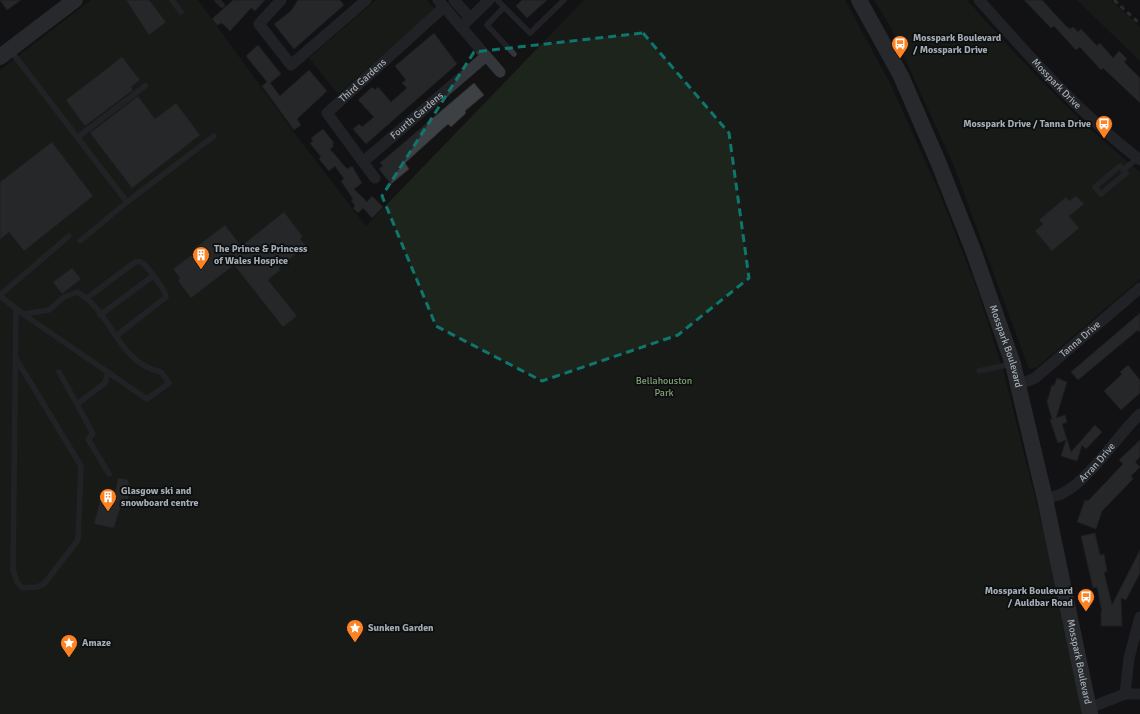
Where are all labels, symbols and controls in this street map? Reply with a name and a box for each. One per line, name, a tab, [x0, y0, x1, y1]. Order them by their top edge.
place label: Mosspark Boulevard / Mosspark Drive	[913, 32, 1002, 56]
bus stop icon: Mosspark Boulevard / Mosspark Drive	[890, 34, 910, 59]
street label: Third Gardens	[337, 56, 389, 105]
street label: Mosspark Drive	[1029, 56, 1083, 112]
street label: Fourth Gardens	[388, 89, 446, 142]
bus stop icon: Mosspark Drive / Tanna Drive	[1094, 114, 1114, 139]
place label: Mosspark Drive / Tanna Drive	[963, 118, 1091, 130]
place label: The Prince & Princess of Wales Hospice	[214, 243, 308, 267]
building icon: The Prince & Princess of Wales Hospice	[191, 245, 211, 270]
street label: Mosspark Boulevard	[987, 303, 1024, 389]
street label: Tanna Drive	[1057, 318, 1103, 360]
park label: Bellahouston Park	[636, 375, 692, 399]
street label: Arran Drive	[1076, 440, 1118, 485]
place label: Glasgow ski and snowboard centre	[121, 485, 198, 509]
building icon: Glasgow ski and snowboard centre	[98, 487, 118, 512]
place label: Mosspark Boulevard / Auldbar Road	[985, 585, 1074, 609]
bus stop icon: Mosspark Boulevard / Auldbar Road	[1076, 587, 1096, 612]
place icon: Sunken Garden	[345, 618, 365, 643]
street label: Mosspark Boulevard	[1064, 618, 1094, 705]
place label: Sunken Garden	[368, 622, 434, 634]
place icon: Amaze	[59, 633, 79, 658]
place label: Amaze	[82, 637, 111, 649]

